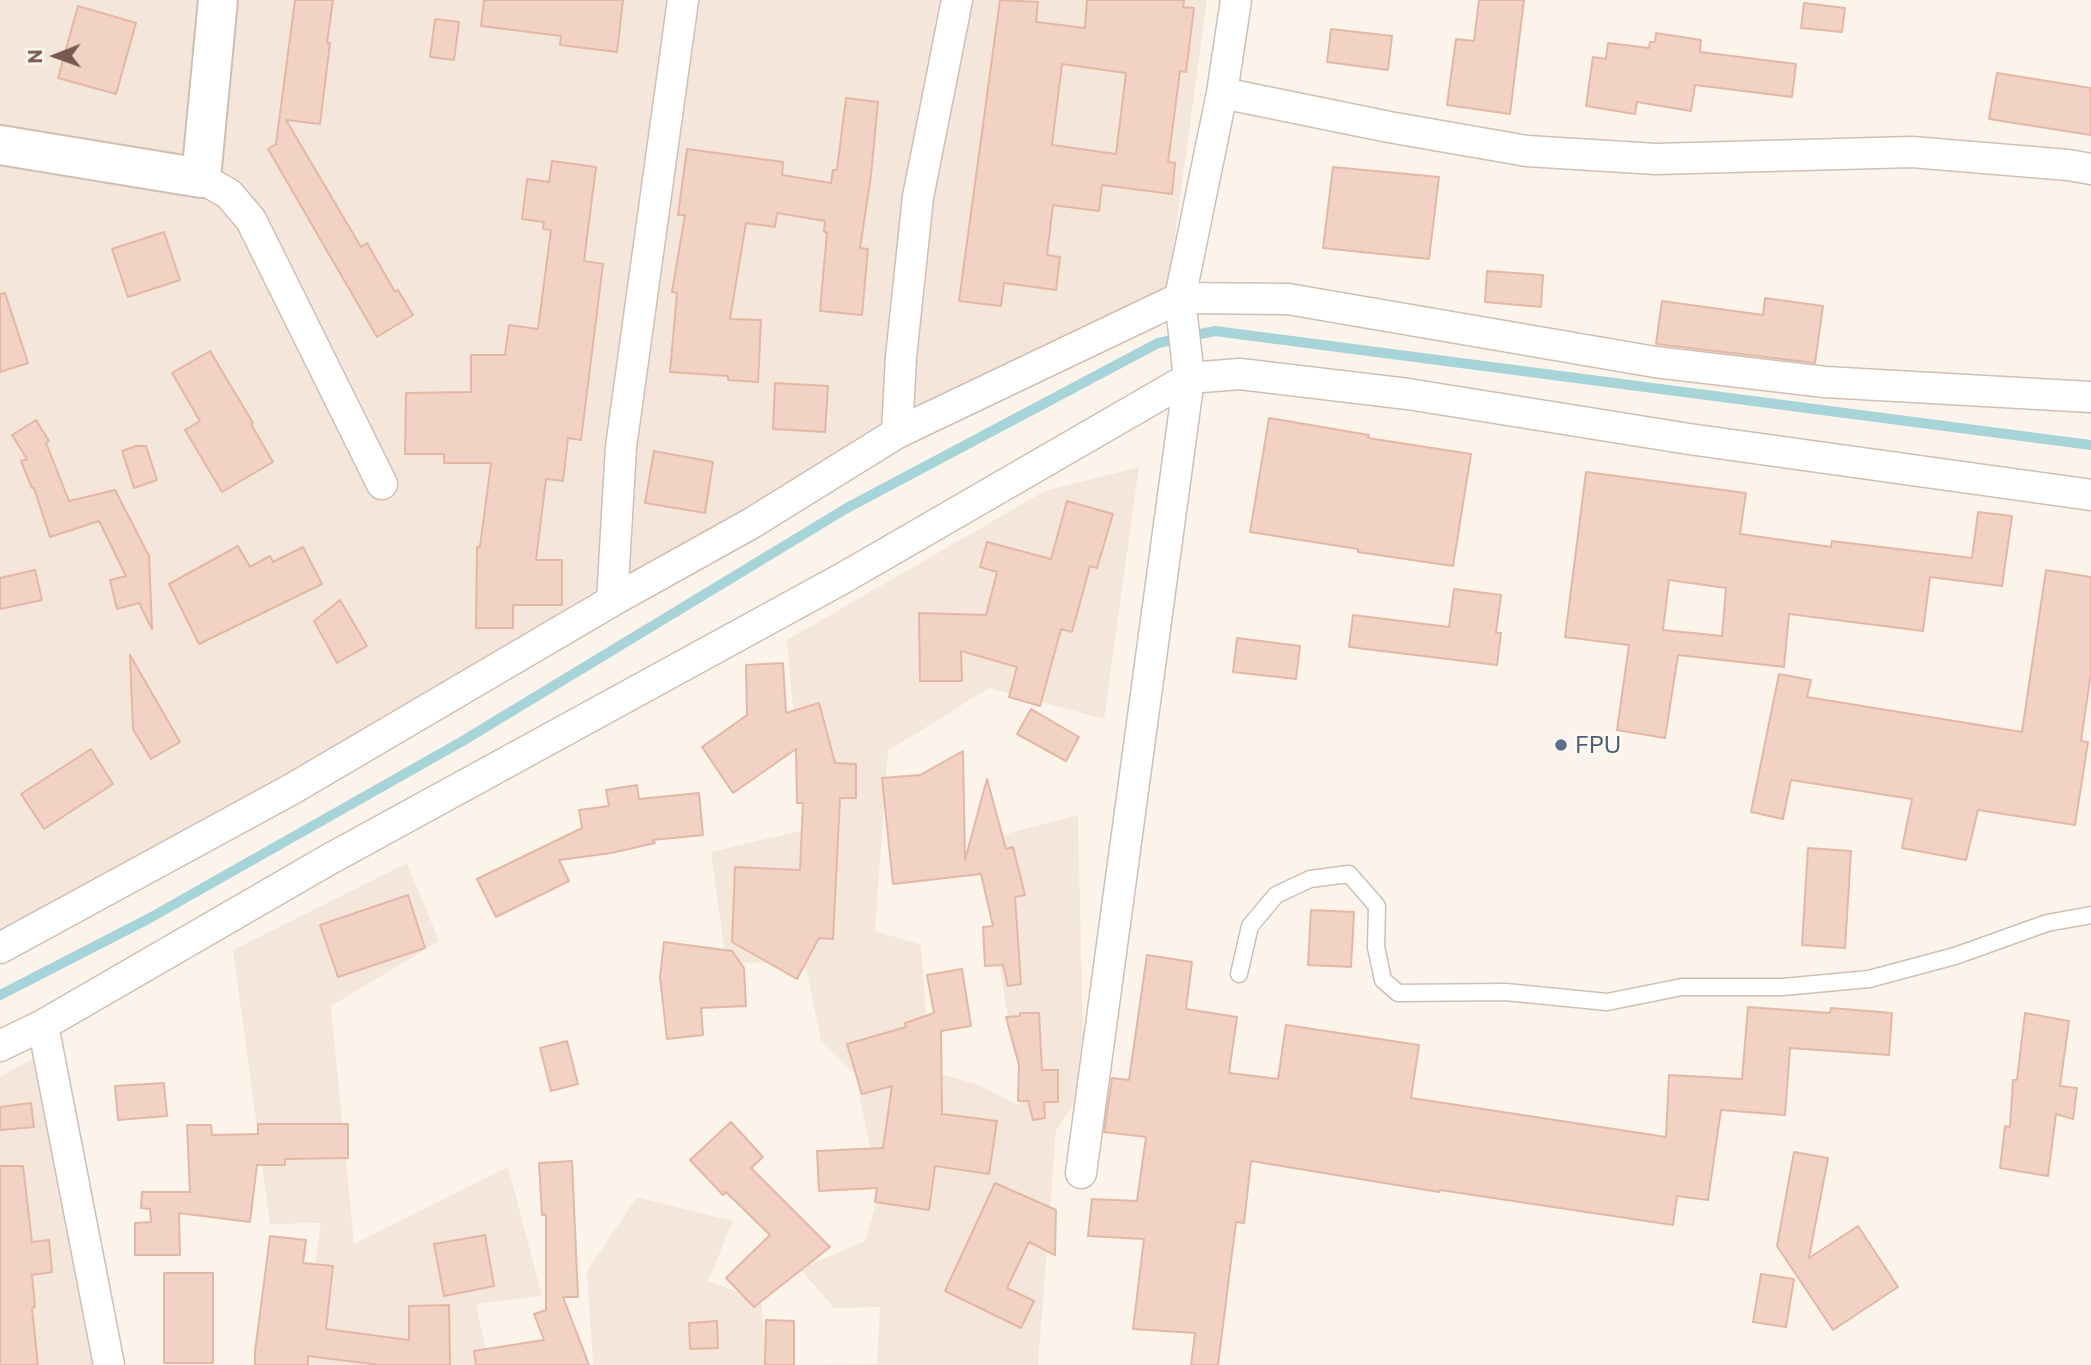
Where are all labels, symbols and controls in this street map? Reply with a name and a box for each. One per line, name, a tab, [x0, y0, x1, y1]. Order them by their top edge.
north arrow	[21, 21, 91, 91]
text: N	[23, 49, 46, 64]
place label: FPU	[1575, 731, 1621, 759]
marker: FPU	[1553, 737, 1569, 753]

